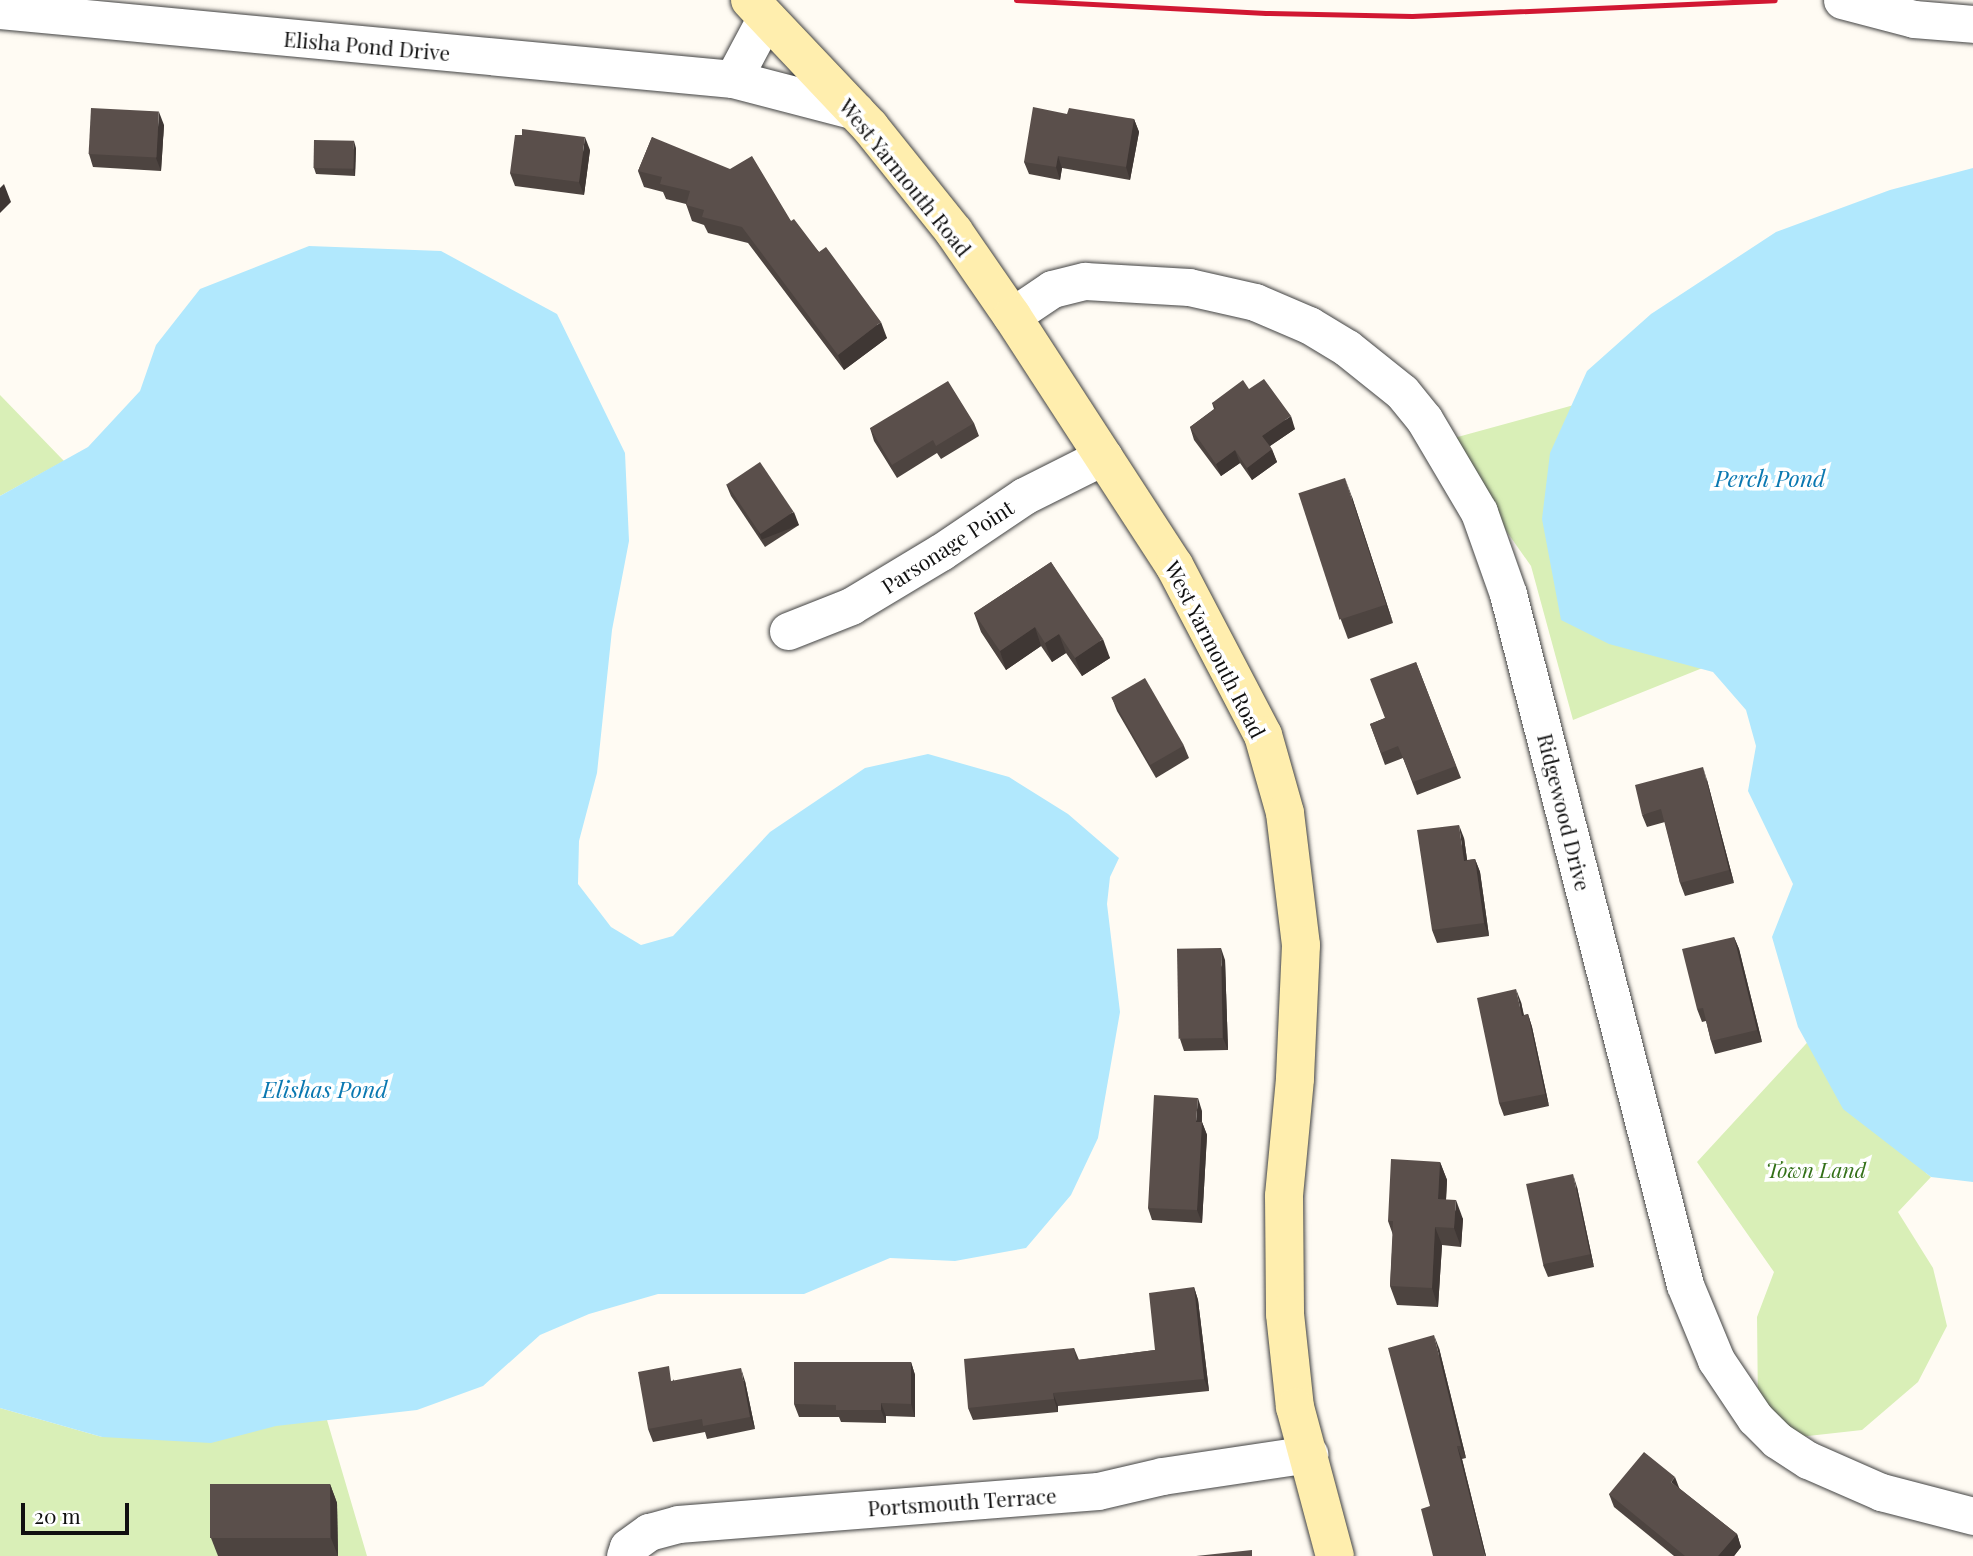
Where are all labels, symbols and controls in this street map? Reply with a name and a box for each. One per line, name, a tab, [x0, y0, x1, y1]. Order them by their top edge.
street label: Elisha Pond Drive	[283, 25, 451, 65]
street label: West Yarmouth Road	[834, 93, 978, 261]
water label: Perch Pond	[1715, 464, 1825, 492]
street label: Parsonage Point	[876, 494, 1018, 598]
street label: West Yarmouth Road	[1160, 556, 1272, 742]
street label: Ridgewood Drive	[1533, 731, 1597, 893]
water label: Elishas Pond	[262, 1075, 388, 1103]
park label: Town Land	[1766, 1156, 1866, 1182]
street label: Portsmouth Terrace	[866, 1482, 1058, 1520]
scale bar	[24, 1490, 133, 1534]
text: 20 m	[34, 1501, 81, 1529]

